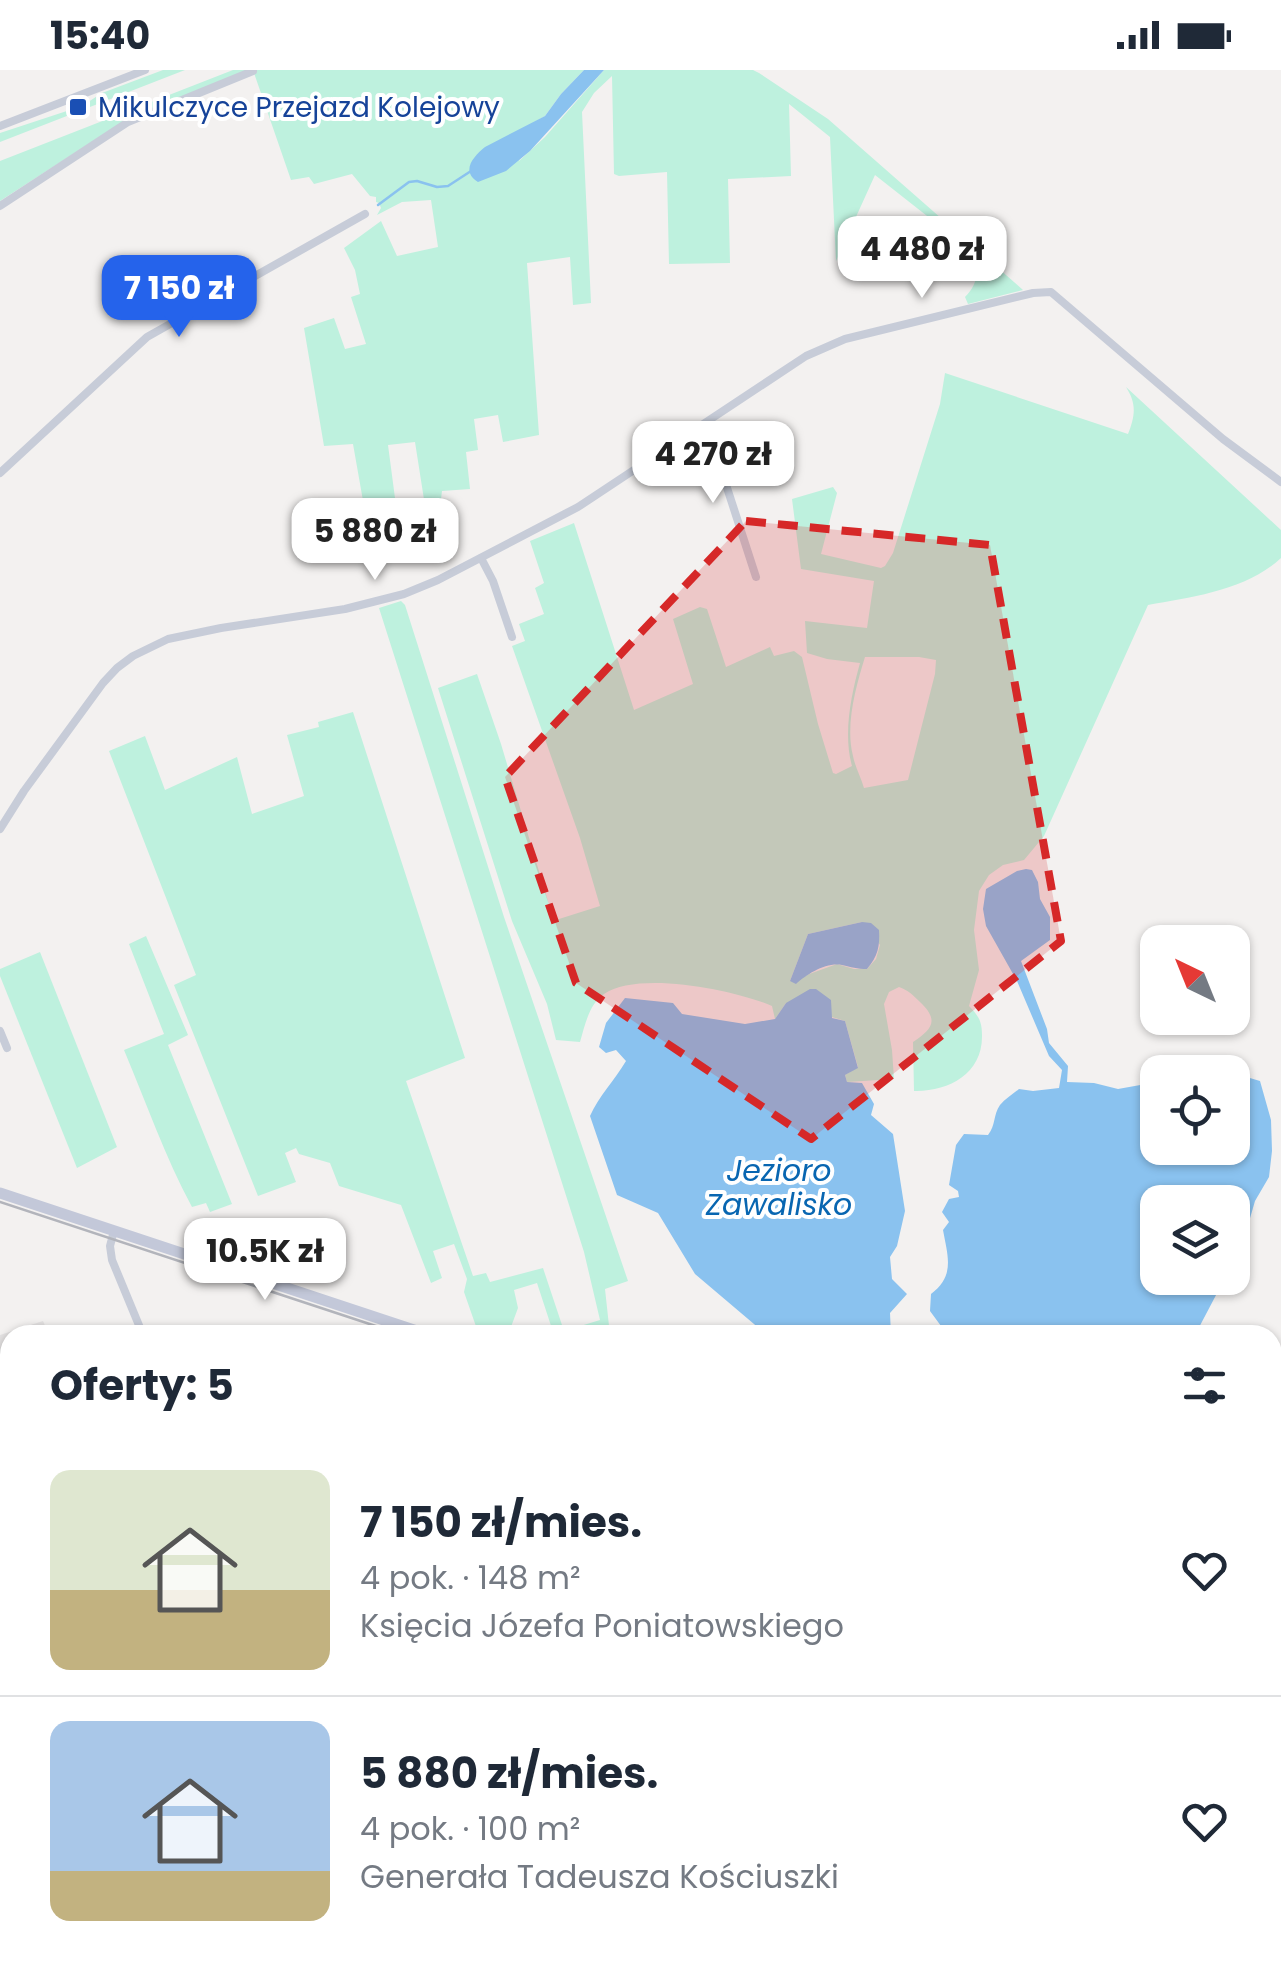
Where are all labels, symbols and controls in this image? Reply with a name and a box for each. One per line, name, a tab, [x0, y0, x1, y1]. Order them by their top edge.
text: 15:40	[50, 9, 150, 62]
place label: Mikulczyce Przejazd Kolejowy	[98, 88, 500, 127]
marker: Mikulczyce Przejazd Kolejowy	[67, 96, 89, 118]
pin: 4 480 zł	[819, 216, 1025, 301]
text: 4 480 zł	[860, 226, 984, 271]
pin: 7 150 zł	[76, 255, 282, 340]
text: 7 150 zł	[124, 265, 234, 310]
pin: 4 270 zł	[610, 421, 816, 506]
text: 4 270 zł	[654, 431, 772, 476]
pin: 5 880 zł	[272, 498, 478, 583]
text: 5 880 zł	[314, 508, 436, 553]
north arrow	[1140, 925, 1250, 1035]
map controls	[1140, 925, 1250, 1295]
button: locate	[1140, 1055, 1250, 1165]
water label: Jezioro Zawalisko	[705, 1149, 852, 1226]
button: layers	[1140, 1185, 1250, 1295]
pin: 10.5K zł	[162, 1218, 368, 1303]
text: 10.5K zł	[206, 1228, 324, 1273]
text: Oferty: 5	[50, 1356, 234, 1415]
icon: filters	[1177, 1358, 1232, 1413]
text: 7 150 zł/mies.	[360, 1493, 642, 1552]
icon: home	[130, 1510, 250, 1630]
icon: heart	[1177, 1543, 1232, 1598]
text: 4 pok. · 148 m²	[360, 1555, 580, 1600]
text: Księcia Józefa Poniatowskiego	[360, 1603, 844, 1648]
text: 5 880 zł/mies.	[360, 1744, 658, 1803]
icon: home	[130, 1761, 250, 1881]
icon: heart	[1177, 1794, 1232, 1849]
text: 4 pok. · 100 m²	[360, 1806, 580, 1851]
text: Generała Tadeusza Kościuszki	[360, 1854, 839, 1899]

